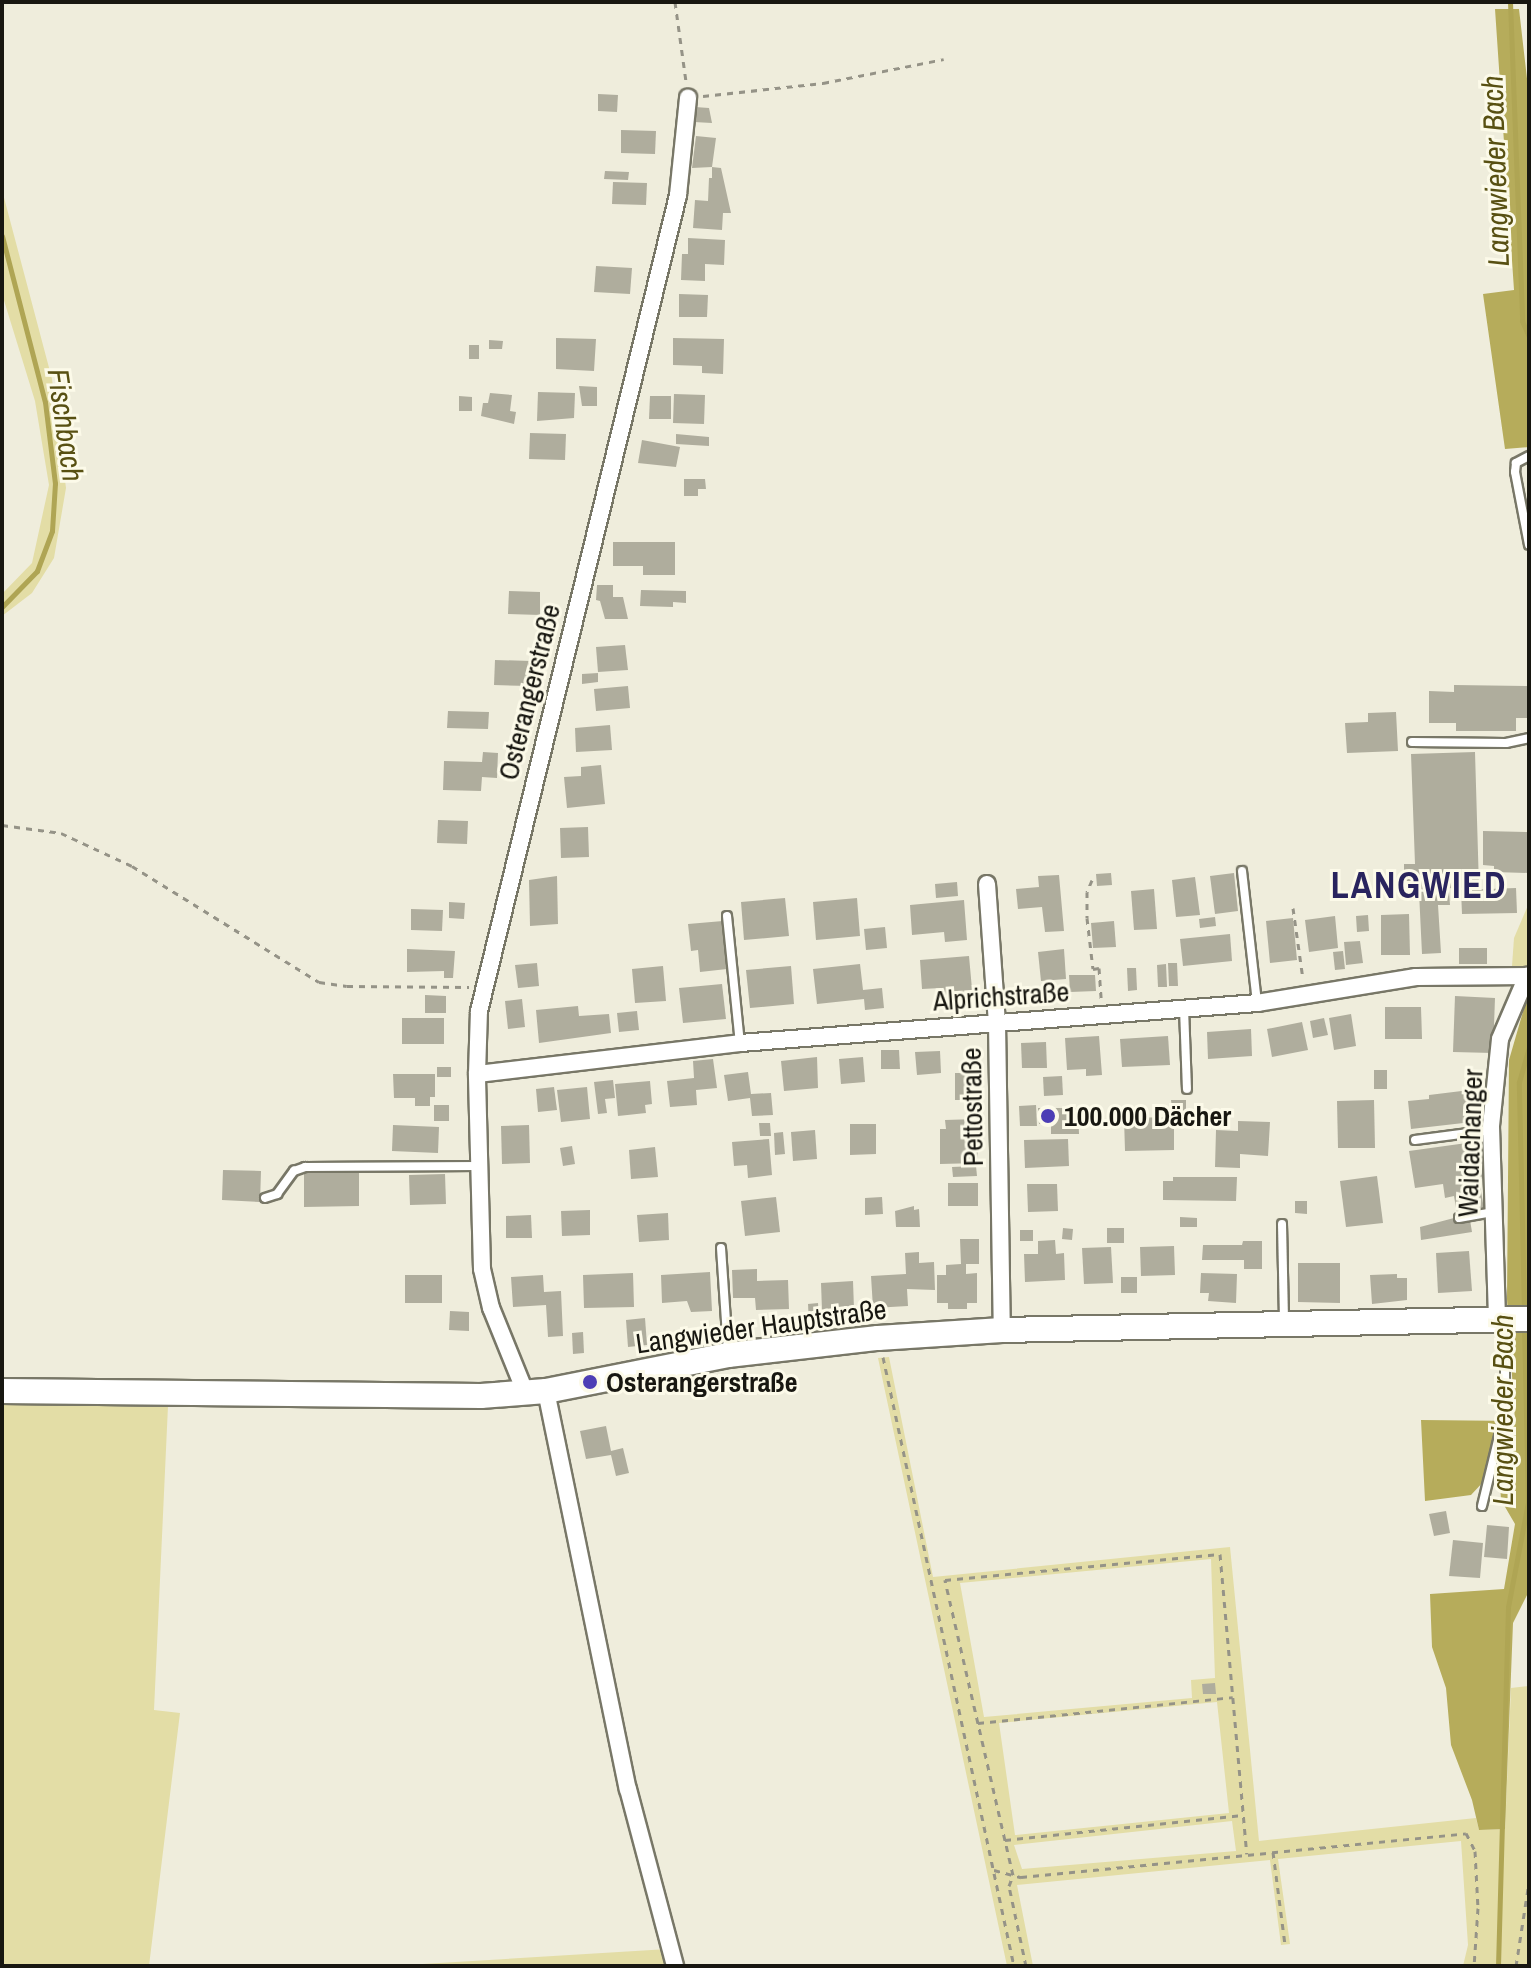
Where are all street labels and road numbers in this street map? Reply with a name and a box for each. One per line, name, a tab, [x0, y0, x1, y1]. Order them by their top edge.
street label: Osterangerstraße	[491, 601, 567, 783]
street label: Alprichstraße	[932, 974, 1070, 1018]
street label: Pettostraße	[954, 1047, 990, 1167]
street label: Waidachanger	[1451, 1068, 1489, 1218]
street label: Langwieder Hauptstraße	[634, 1292, 888, 1360]

